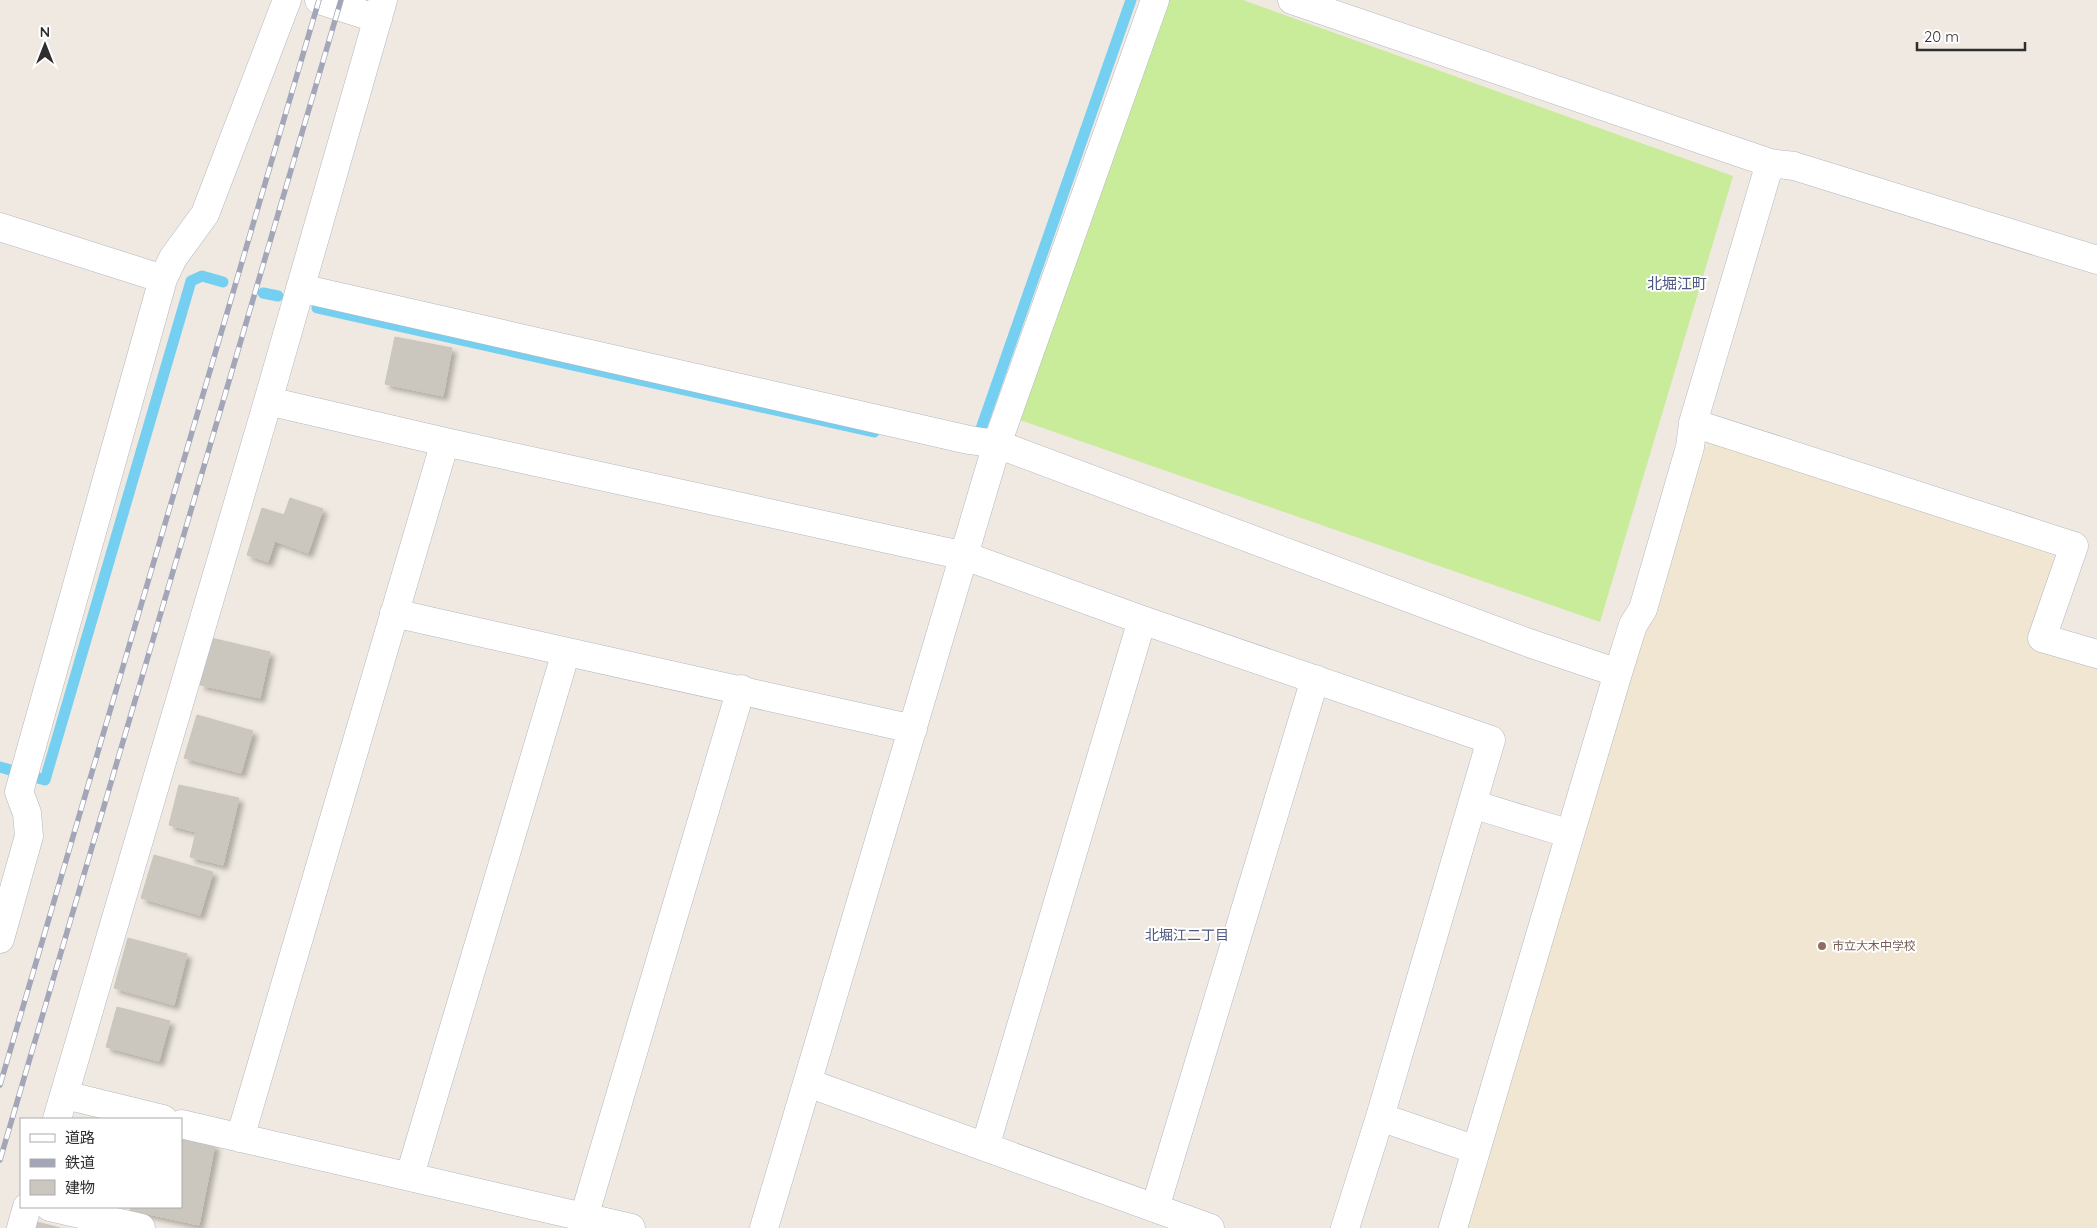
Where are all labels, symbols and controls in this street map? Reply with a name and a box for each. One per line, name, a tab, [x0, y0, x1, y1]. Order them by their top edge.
north arrow	[20, 20, 70, 70]
scale bar	[1917, 20, 2024, 52]
text: N	[40, 23, 50, 41]
text: 20 m	[1924, 27, 1959, 46]
district label: 北堀江町	[1647, 274, 1707, 293]
district label: 北堀江二丁目	[1145, 926, 1229, 944]
place label: 市立大木中学校	[1832, 938, 1916, 953]
marker: 市立大木中学校	[1816, 940, 1828, 952]
legend	[20, 1118, 182, 1208]
text: 道路	[65, 1128, 95, 1147]
text: 鉄道	[65, 1153, 95, 1172]
text: 建物	[65, 1178, 95, 1197]

